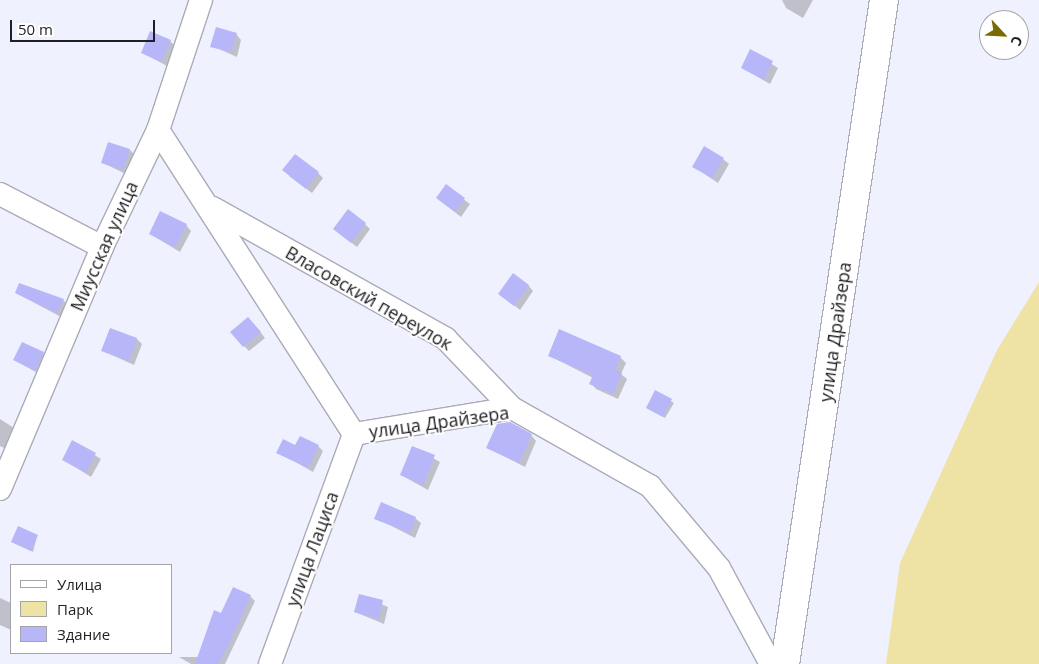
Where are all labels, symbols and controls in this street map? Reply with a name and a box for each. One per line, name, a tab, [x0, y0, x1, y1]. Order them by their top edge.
scale bar	[12, 10, 158, 42]
north arrow	[979, 10, 1029, 60]
text: 50 m	[18, 19, 53, 39]
text: С	[1007, 33, 1028, 49]
street label: Миусская улица	[66, 178, 142, 314]
street label: Власовский переулок	[282, 241, 456, 355]
street label: улица Драйзера	[814, 261, 856, 403]
street label: улица Драйзера	[368, 401, 510, 443]
street label: улица Лациса	[281, 489, 343, 609]
legend	[10, 564, 172, 654]
text: Улица	[57, 574, 102, 594]
text: Парк	[57, 599, 93, 619]
text: Здание	[57, 624, 110, 644]

